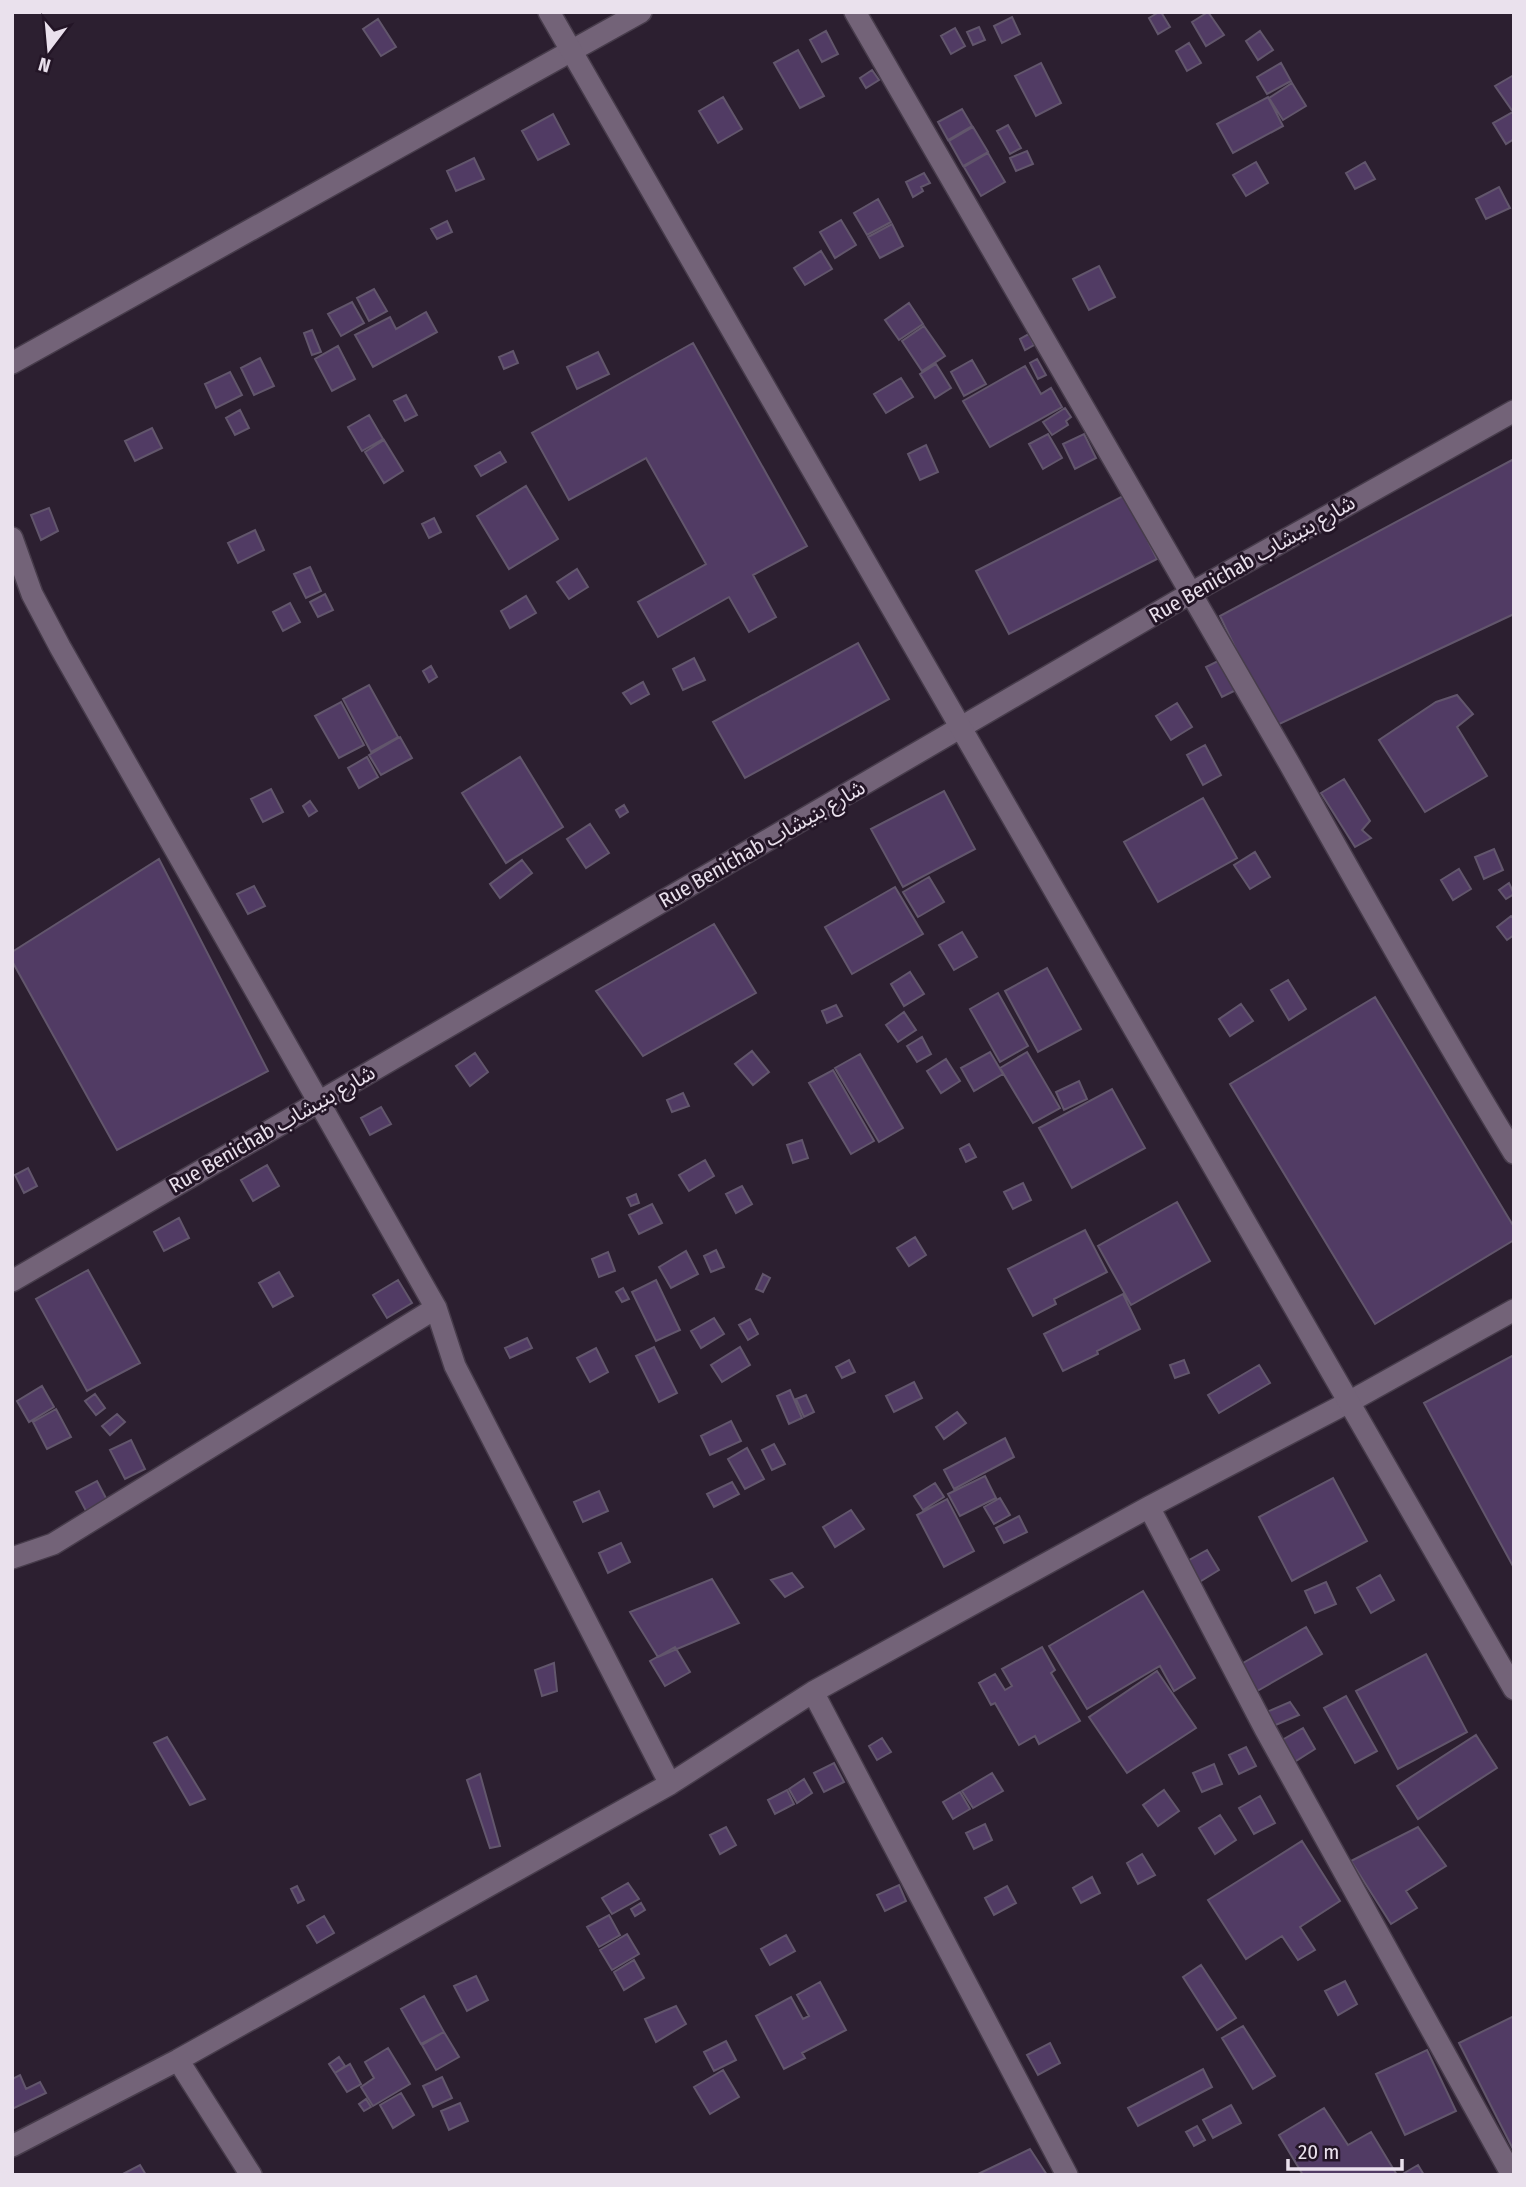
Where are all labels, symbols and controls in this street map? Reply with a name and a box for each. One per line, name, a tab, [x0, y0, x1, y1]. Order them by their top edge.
north arrow	[14, 14, 84, 84]
text: N	[36, 52, 53, 77]
street label: Rue Benichab شارع بنيشاب	[1144, 489, 1361, 630]
street label: Rue Benichab شارع بنيشاب	[654, 774, 871, 915]
street label: Rue Benichab شارع بنيشاب	[164, 1059, 381, 1200]
scale bar	[1288, 2128, 1402, 2172]
text: 20 m	[1298, 2139, 1339, 2165]

